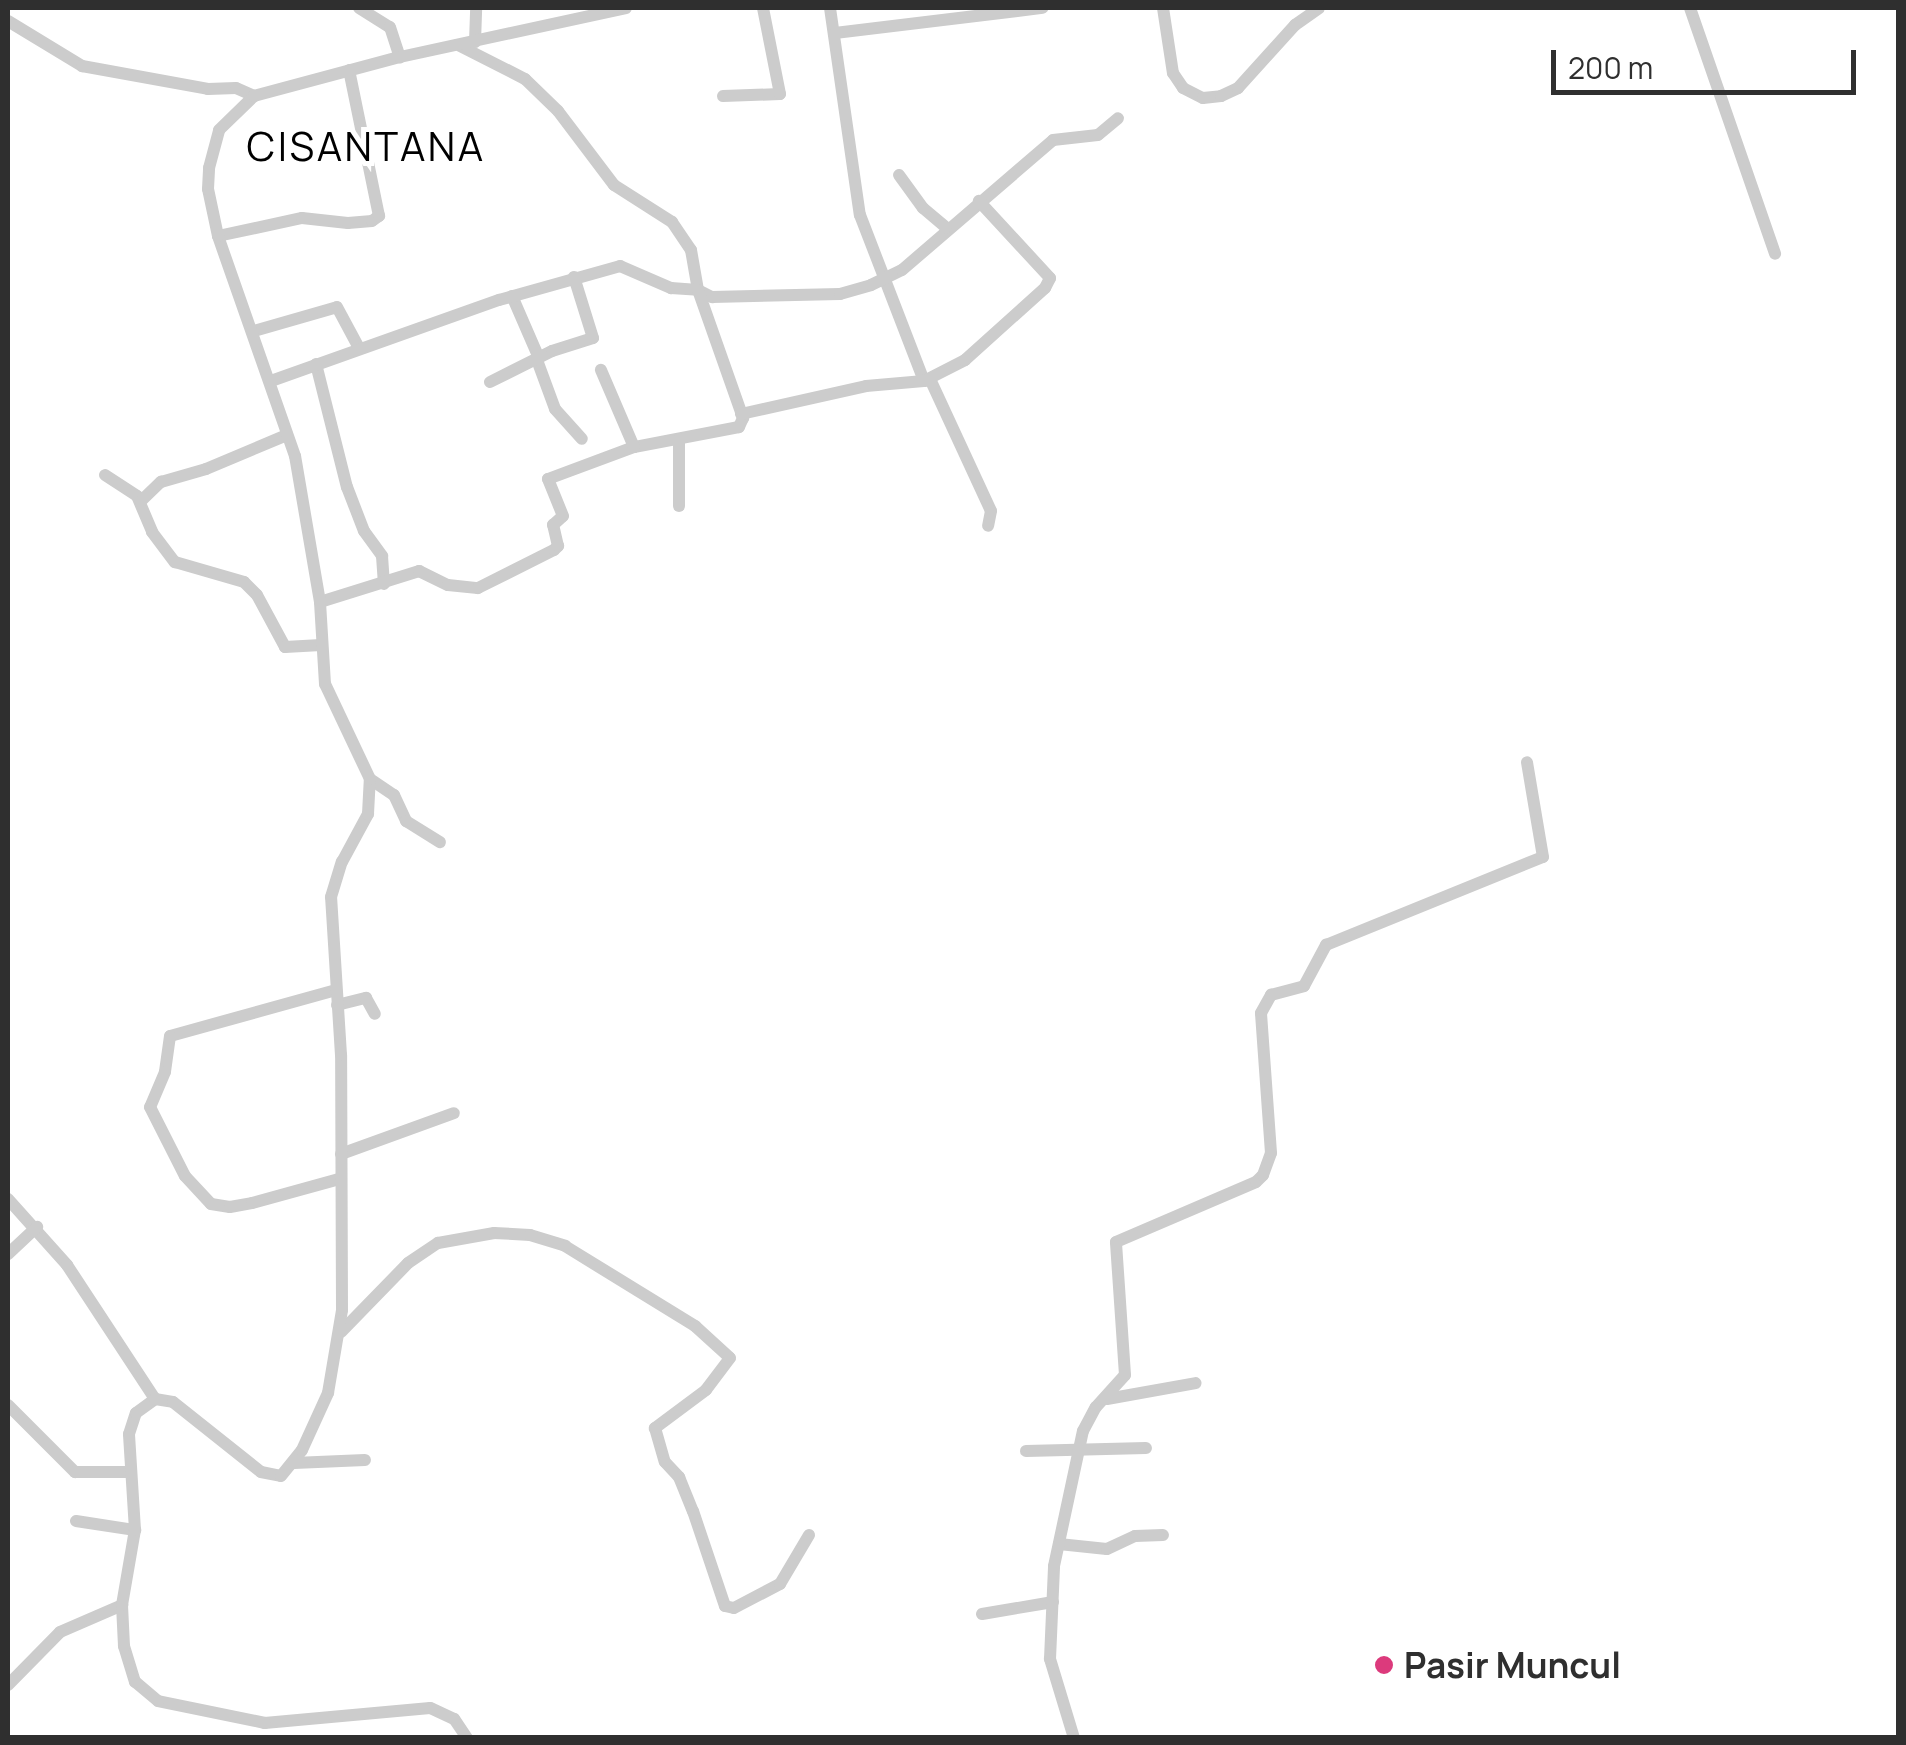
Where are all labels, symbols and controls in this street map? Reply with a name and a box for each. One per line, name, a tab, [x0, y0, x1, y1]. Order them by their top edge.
scale bar	[1556, 30, 1861, 92]
text: 200 m	[1568, 47, 1653, 88]
district label: CISANTANA	[247, 122, 485, 170]
place label: Pasir Muncul	[1404, 1644, 1621, 1686]
marker: Pasir Muncul	[1373, 1654, 1395, 1676]

